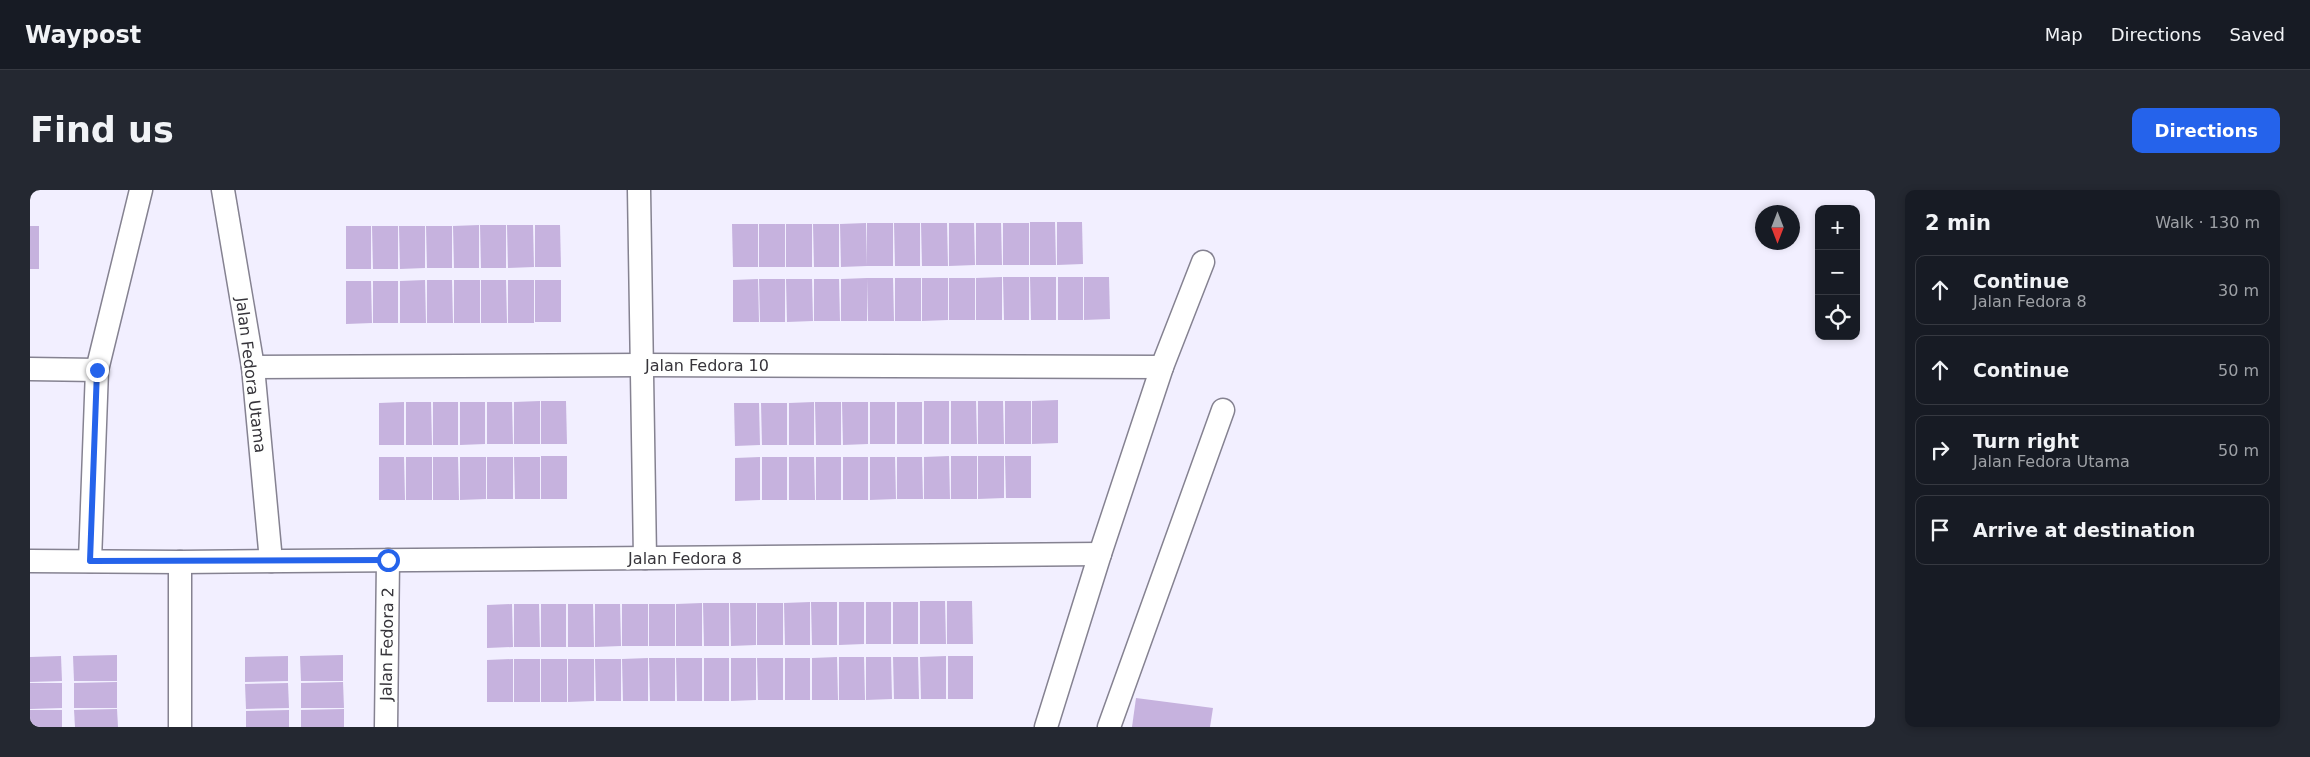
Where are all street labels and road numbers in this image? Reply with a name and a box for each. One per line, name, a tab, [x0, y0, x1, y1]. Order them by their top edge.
street label: Jalan Fedora Utama	[232, 295, 270, 454]
street label: Jalan Fedora 10	[644, 356, 769, 375]
street label: Jalan Fedora 8	[627, 549, 742, 568]
street label: Jalan Fedora 2	[376, 587, 397, 702]

